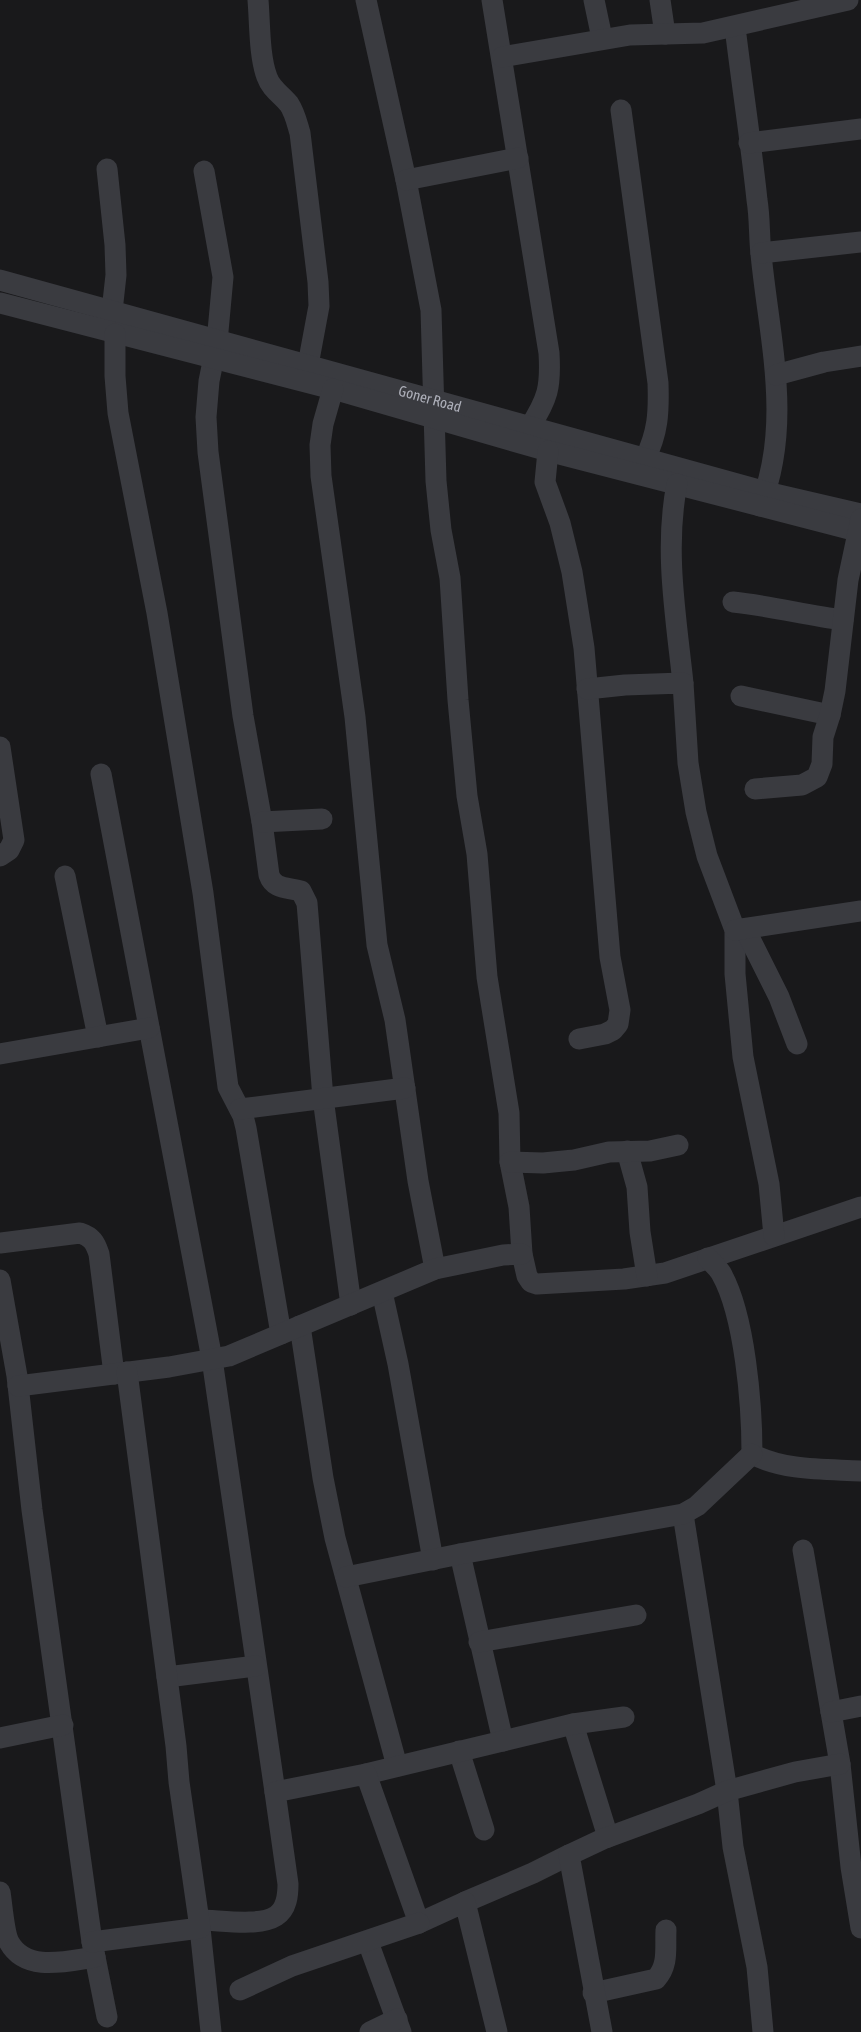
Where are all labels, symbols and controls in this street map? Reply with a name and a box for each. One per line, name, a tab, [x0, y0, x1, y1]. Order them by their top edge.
street label: Goner Road	[397, 382, 463, 415]

